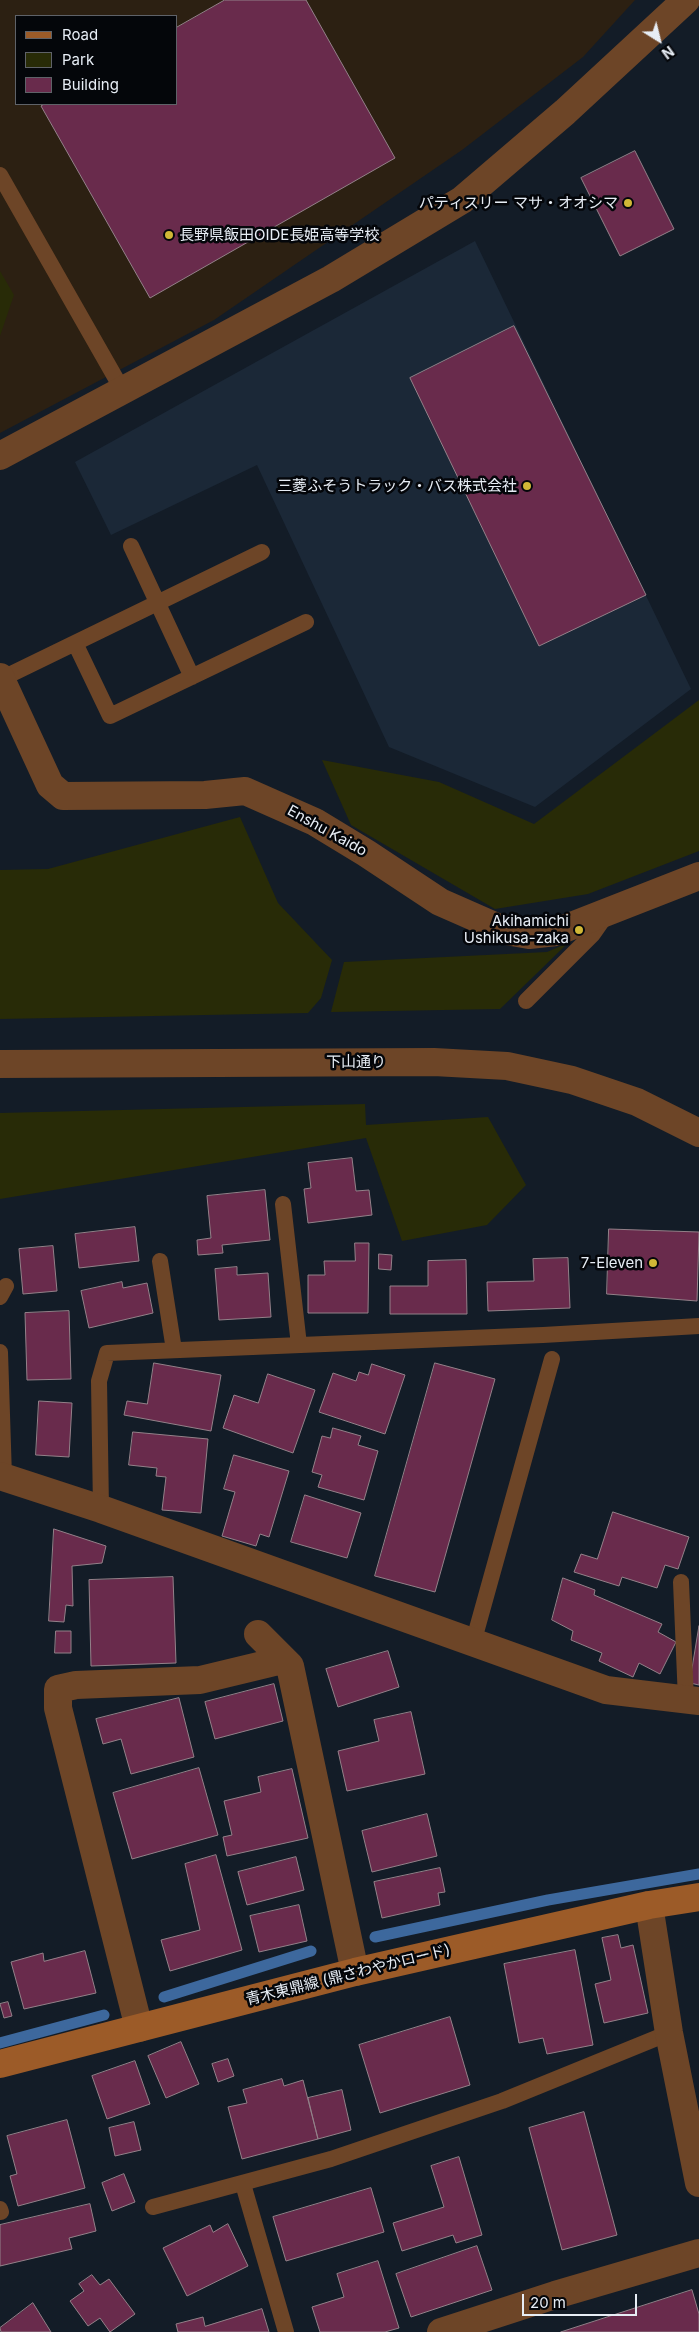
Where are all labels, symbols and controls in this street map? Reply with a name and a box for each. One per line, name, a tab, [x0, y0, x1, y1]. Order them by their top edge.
legend	[15, 15, 178, 105]
north arrow	[634, 15, 684, 65]
text: Road	[62, 25, 98, 44]
text: N	[659, 43, 677, 63]
text: Park	[62, 50, 94, 69]
text: Building	[62, 75, 119, 94]
place label: パティスリー マサ・オオシマ	[419, 194, 618, 212]
marker: パティスリー マサ・オオシマ	[622, 197, 634, 209]
place label: 長野県飯田OIDE長姫高等学校	[179, 226, 379, 244]
marker: 長野県飯田OIDE長姫高等学校	[163, 229, 175, 241]
place label: 三菱ふそうトラック・バス株式会社	[277, 477, 517, 495]
marker: 三菱ふそうトラック・バス株式会社	[521, 480, 533, 492]
street label: Enshu Kaido	[284, 802, 370, 860]
place label: Akihamichi Ushikusa-zaka	[464, 912, 569, 947]
marker: Akihamichi Ushikusa-zaka	[573, 924, 585, 936]
street label: 下山通り	[326, 1053, 386, 1071]
place label: 7-Eleven	[581, 1254, 643, 1272]
marker: 7-Eleven	[647, 1257, 659, 1269]
street label: 青木東鼎線 (鼎さわやかロード)	[244, 1941, 452, 2009]
scale bar	[524, 2284, 639, 2316]
text: 20 m	[530, 2293, 566, 2312]

